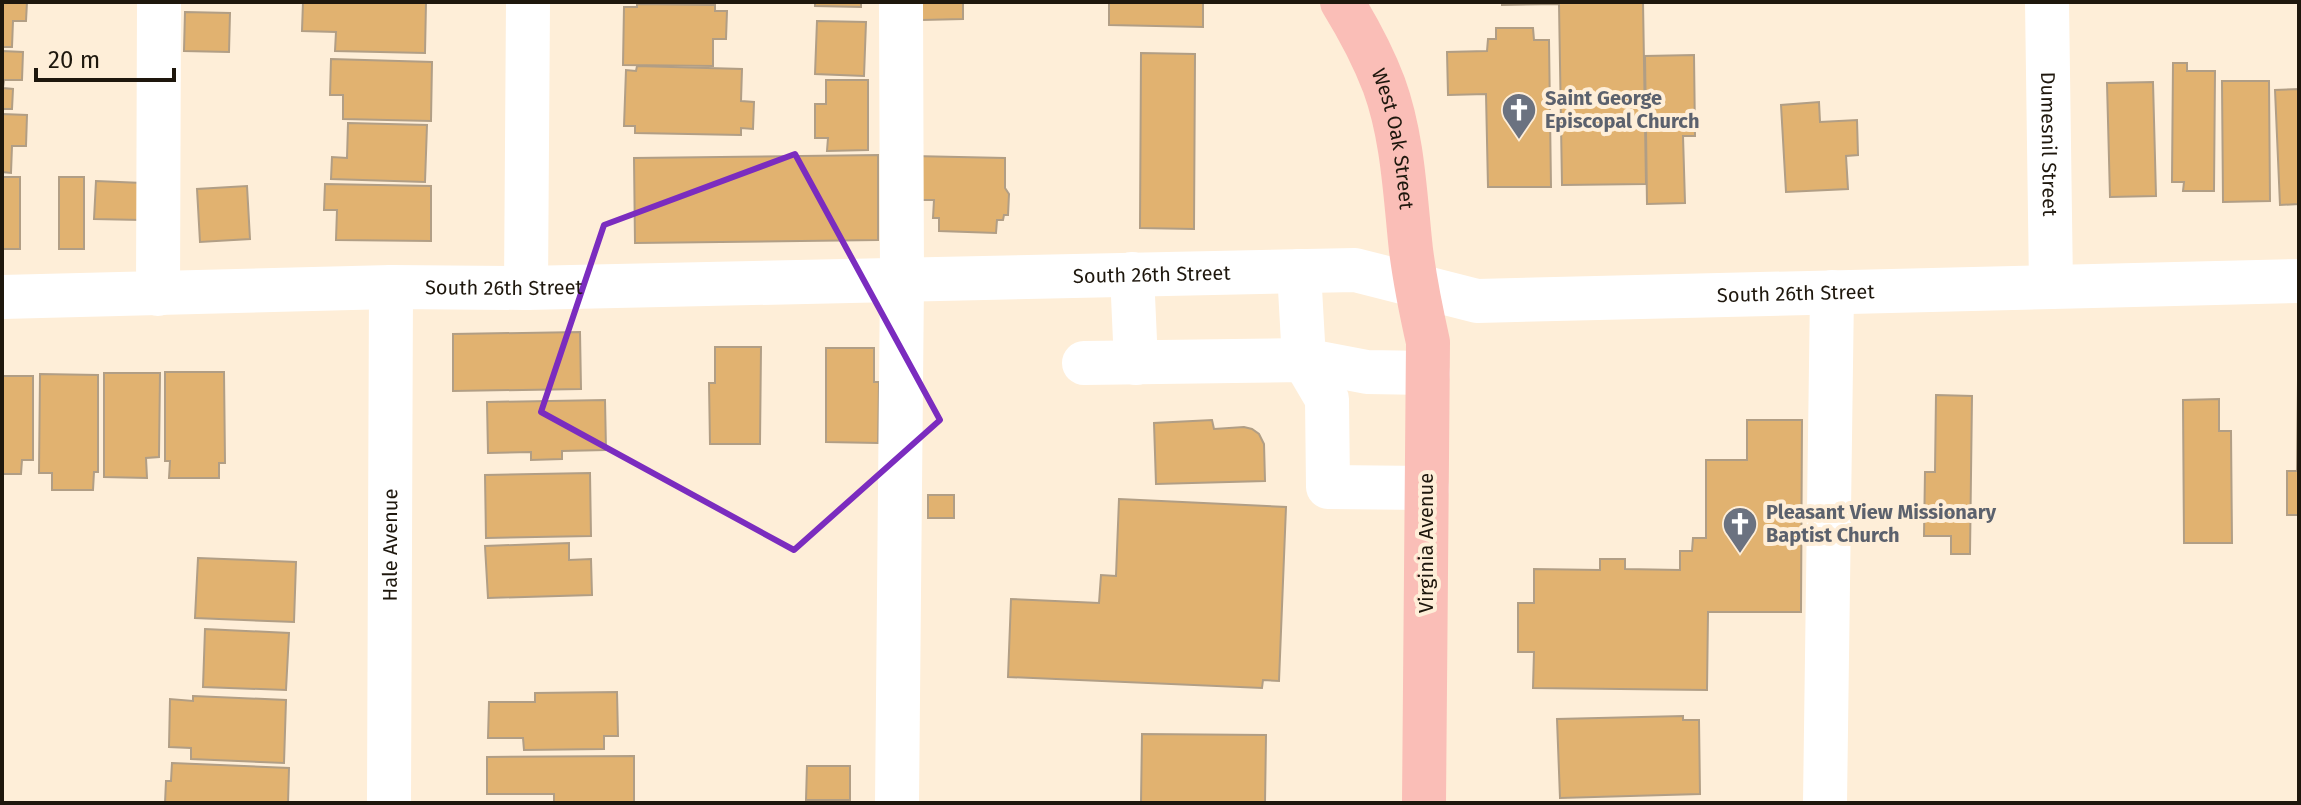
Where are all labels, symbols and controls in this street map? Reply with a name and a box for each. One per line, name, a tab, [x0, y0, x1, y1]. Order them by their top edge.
scale bar	[36, 32, 174, 82]
text: 20 m	[48, 46, 100, 74]
street label: West Oak Street	[1367, 65, 1419, 211]
street label: Dumesnil Street	[2036, 71, 2062, 217]
place label: Saint George Episcopal Church	[1545, 86, 1699, 133]
church icon: Saint George Episcopal Church	[1500, 91, 1538, 141]
street label: South 26th Street	[1073, 261, 1232, 288]
street label: South 26th Street	[425, 275, 584, 300]
street label: South 26th Street	[1717, 279, 1876, 307]
street label: Virginia Avenue	[1414, 473, 1438, 613]
street label: Hale Avenue	[378, 489, 402, 601]
place label: Pleasant View Missionary Baptist Church	[1766, 500, 1997, 547]
church icon: Pleasant View Missionary Baptist Church	[1721, 505, 1759, 555]

